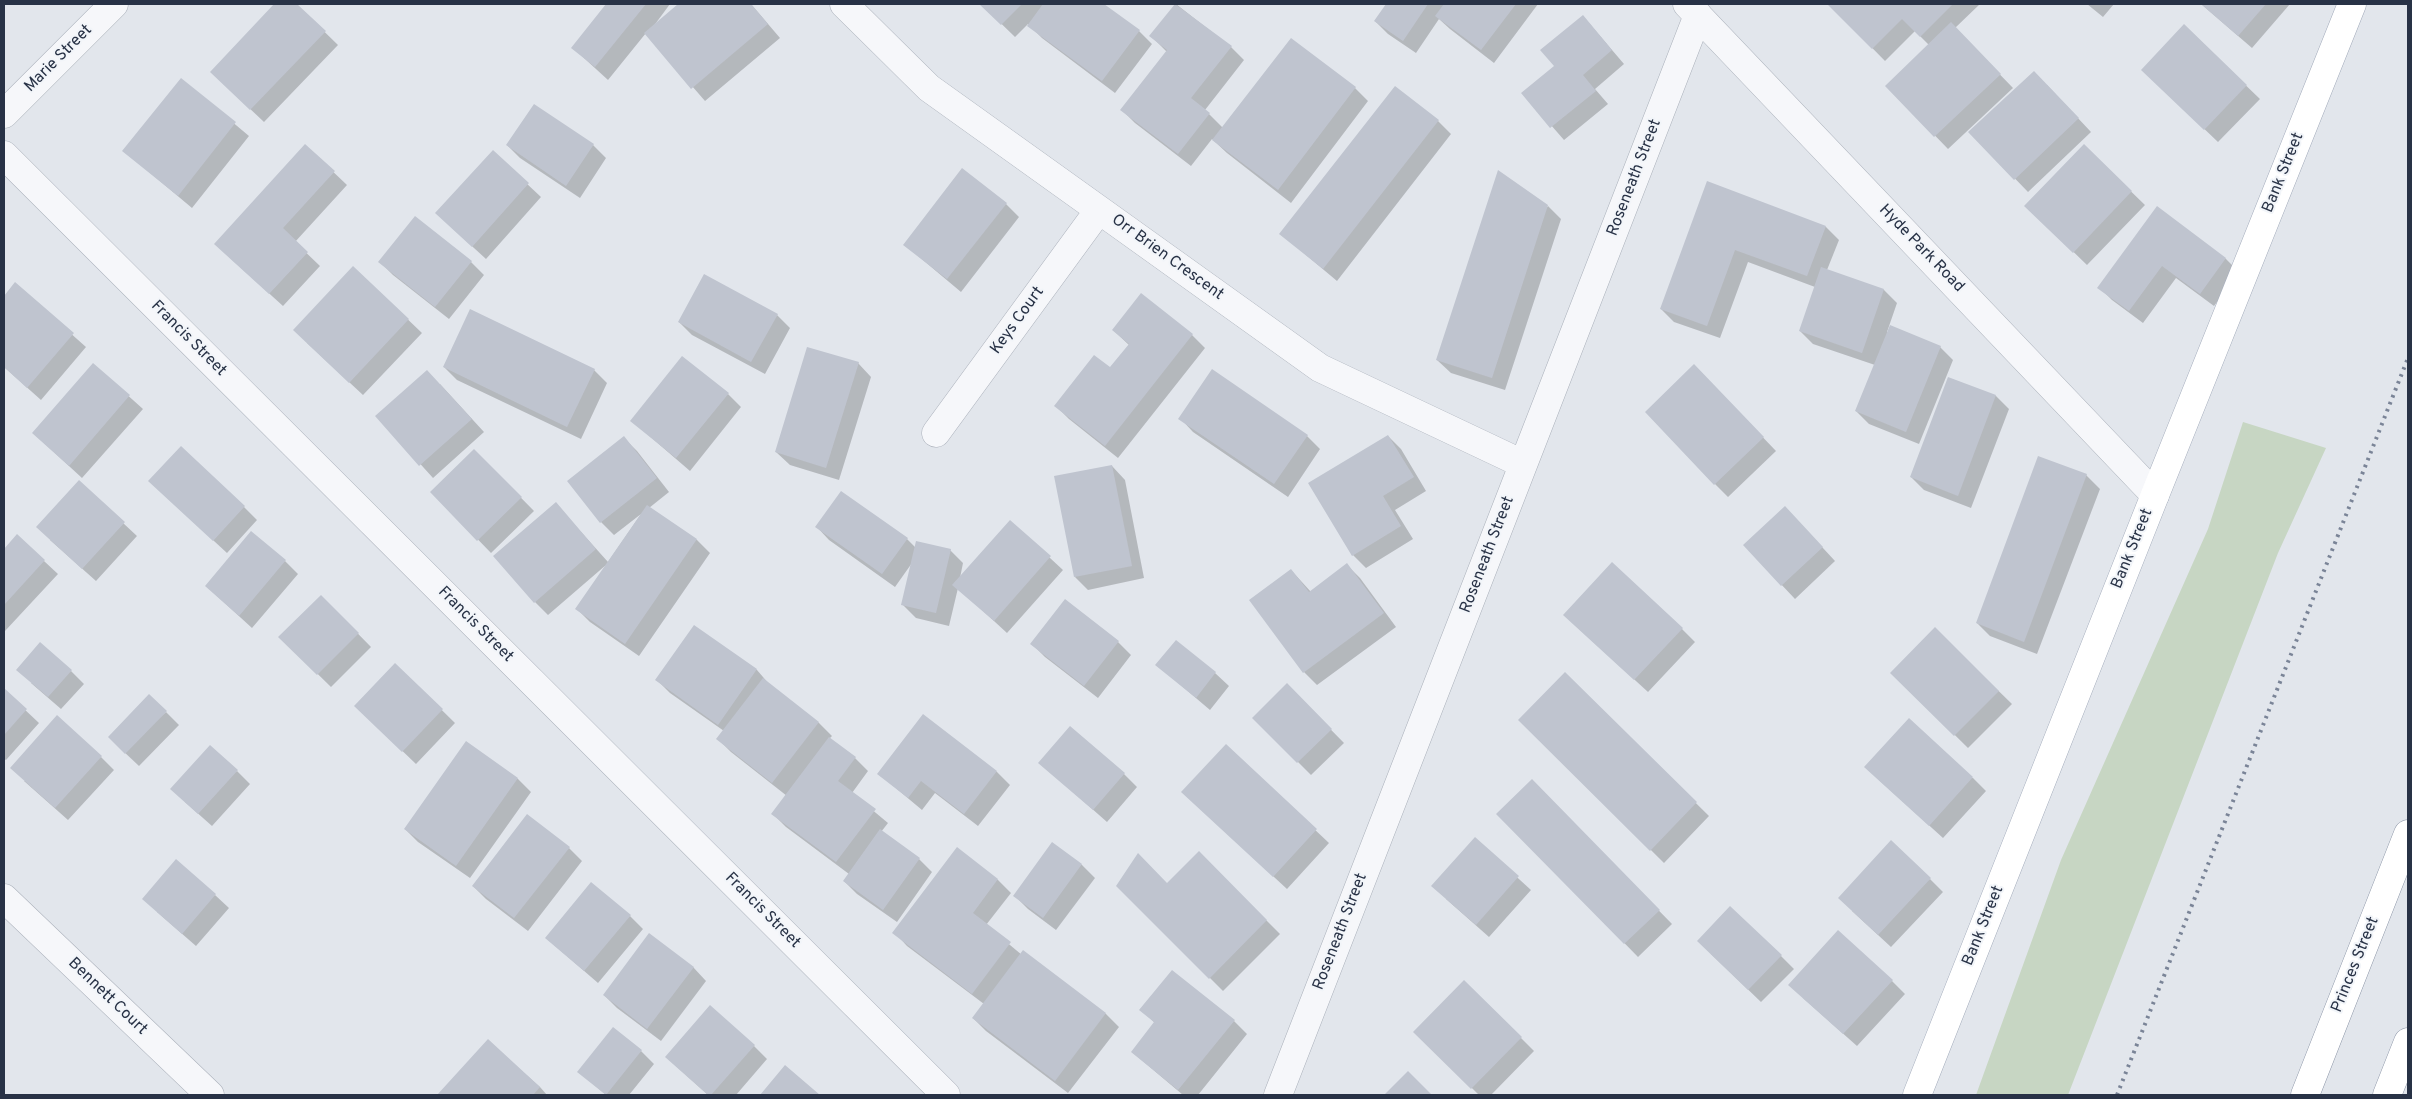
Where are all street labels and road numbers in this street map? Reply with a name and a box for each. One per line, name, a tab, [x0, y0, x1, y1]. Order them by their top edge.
street label: Marie Street	[21, 21, 97, 97]
street label: Roseneath Street	[1604, 117, 1666, 239]
street label: Bank Street	[2259, 130, 2309, 216]
street label: Hyde Park Road	[1874, 201, 1968, 297]
street label: Orr Brien Crescent	[1107, 211, 1227, 305]
street label: Keys Court	[987, 283, 1049, 359]
street label: Francis Street	[146, 297, 230, 381]
street label: Roseneath Street	[1457, 494, 1519, 616]
street label: Bank Street	[2108, 506, 2158, 592]
street label: Francis Street	[433, 583, 517, 667]
street label: Francis Street	[720, 869, 804, 953]
street label: Roseneath Street	[1310, 871, 1372, 993]
street label: Bank Street	[1959, 883, 2009, 969]
street label: Princes Street	[2328, 914, 2384, 1016]
street label: Bennett Court	[63, 954, 151, 1040]

